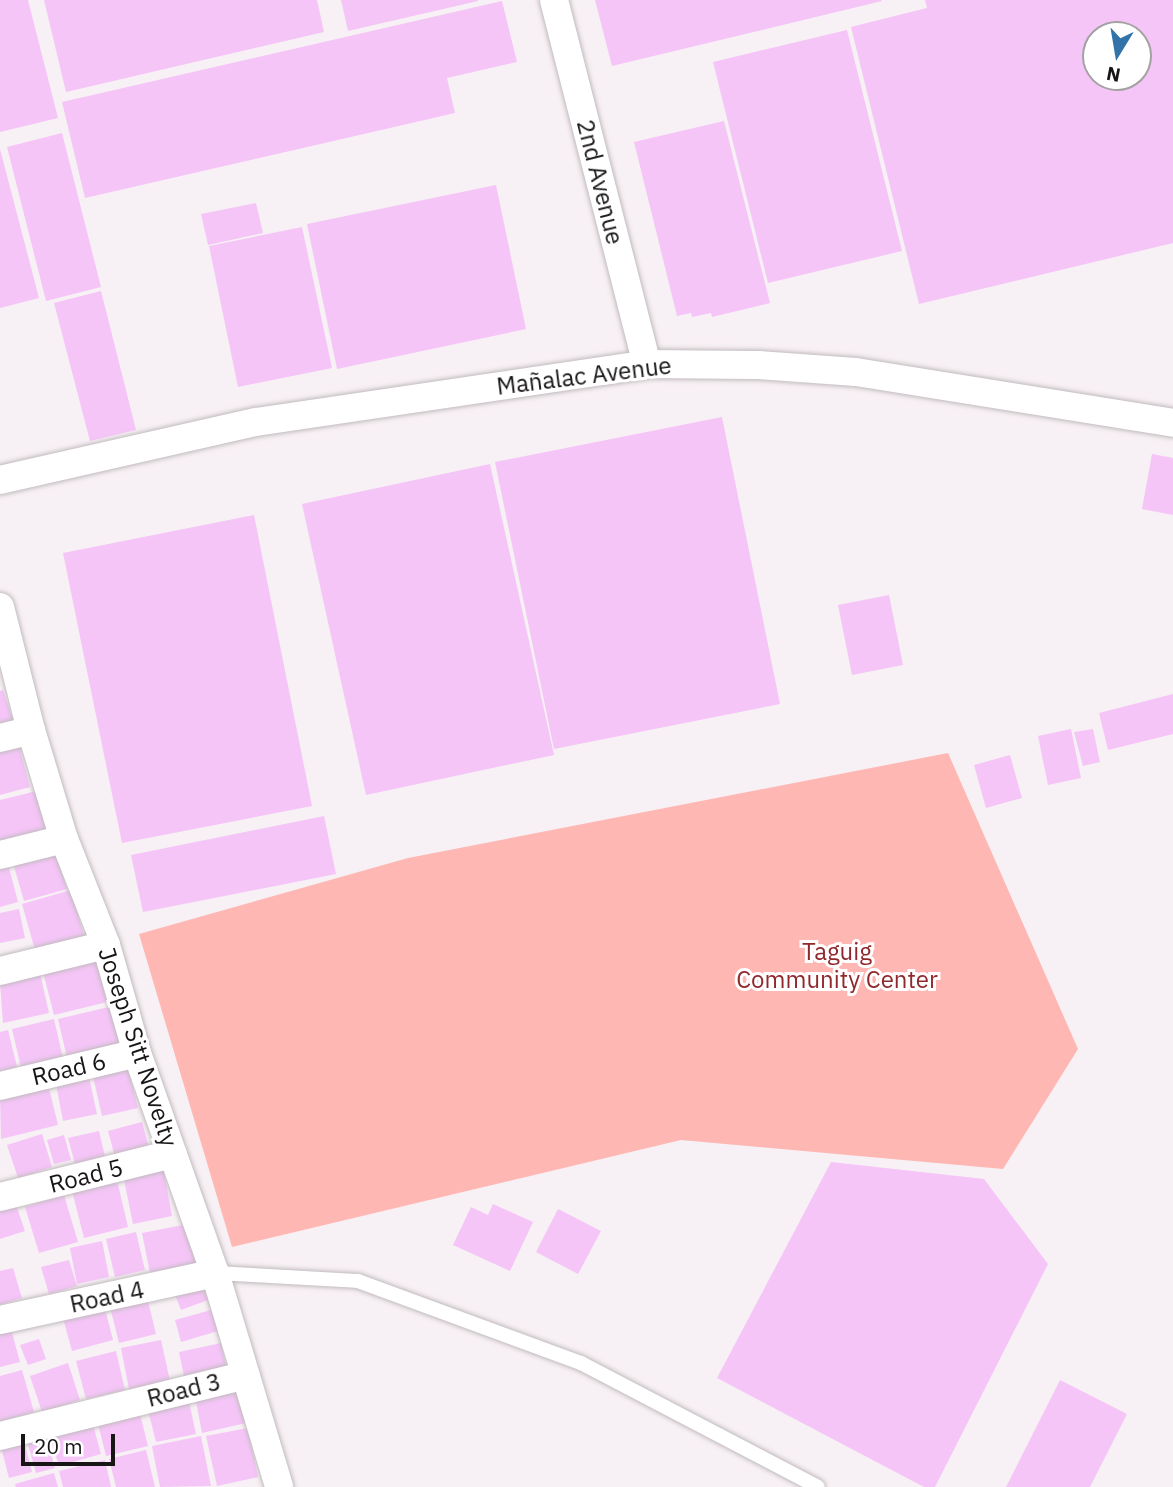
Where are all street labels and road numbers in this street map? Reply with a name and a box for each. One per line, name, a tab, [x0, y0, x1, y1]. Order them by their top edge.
street label: 2nd Avenue	[571, 117, 629, 247]
street label: Mañalac Avenue	[495, 351, 673, 401]
street label: Joseph Sitt Novelty	[92, 944, 184, 1150]
street label: Road 6	[29, 1047, 109, 1091]
street label: Road 5	[46, 1153, 126, 1199]
street label: Road 4	[67, 1275, 147, 1319]
street label: Road 3	[144, 1367, 224, 1413]

